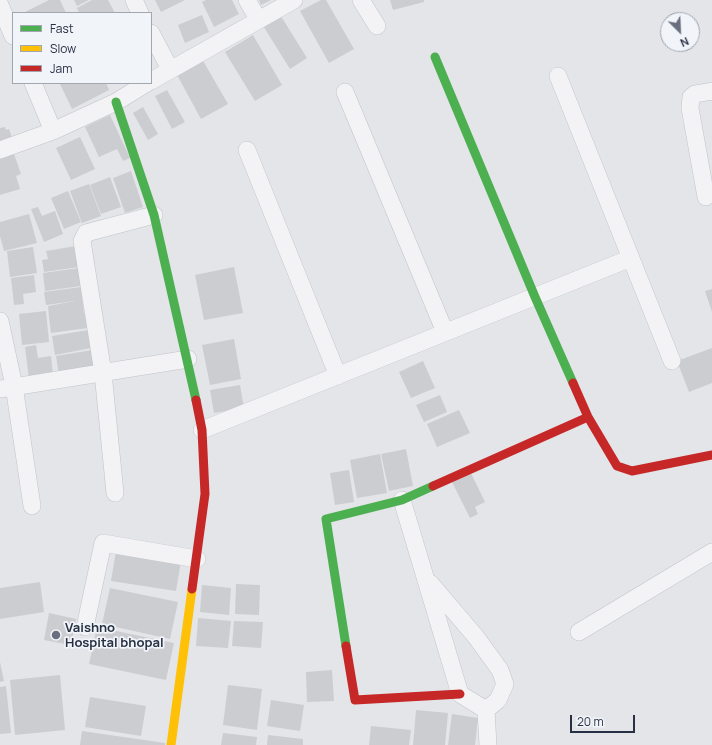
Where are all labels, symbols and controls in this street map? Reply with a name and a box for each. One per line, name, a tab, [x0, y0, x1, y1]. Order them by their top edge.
legend	[12, 12, 152, 84]
north arrow	[660, 12, 700, 52]
text: Fast	[50, 20, 74, 37]
text: N	[678, 34, 691, 51]
text: Slow	[50, 40, 76, 57]
text: Jam	[50, 60, 72, 77]
place label: Vaishno Hospital bhopal	[65, 620, 164, 651]
marker: Vaishno Hospital bhopal	[50, 629, 62, 641]
scale bar	[572, 707, 637, 733]
text: 20 m	[577, 713, 604, 730]

